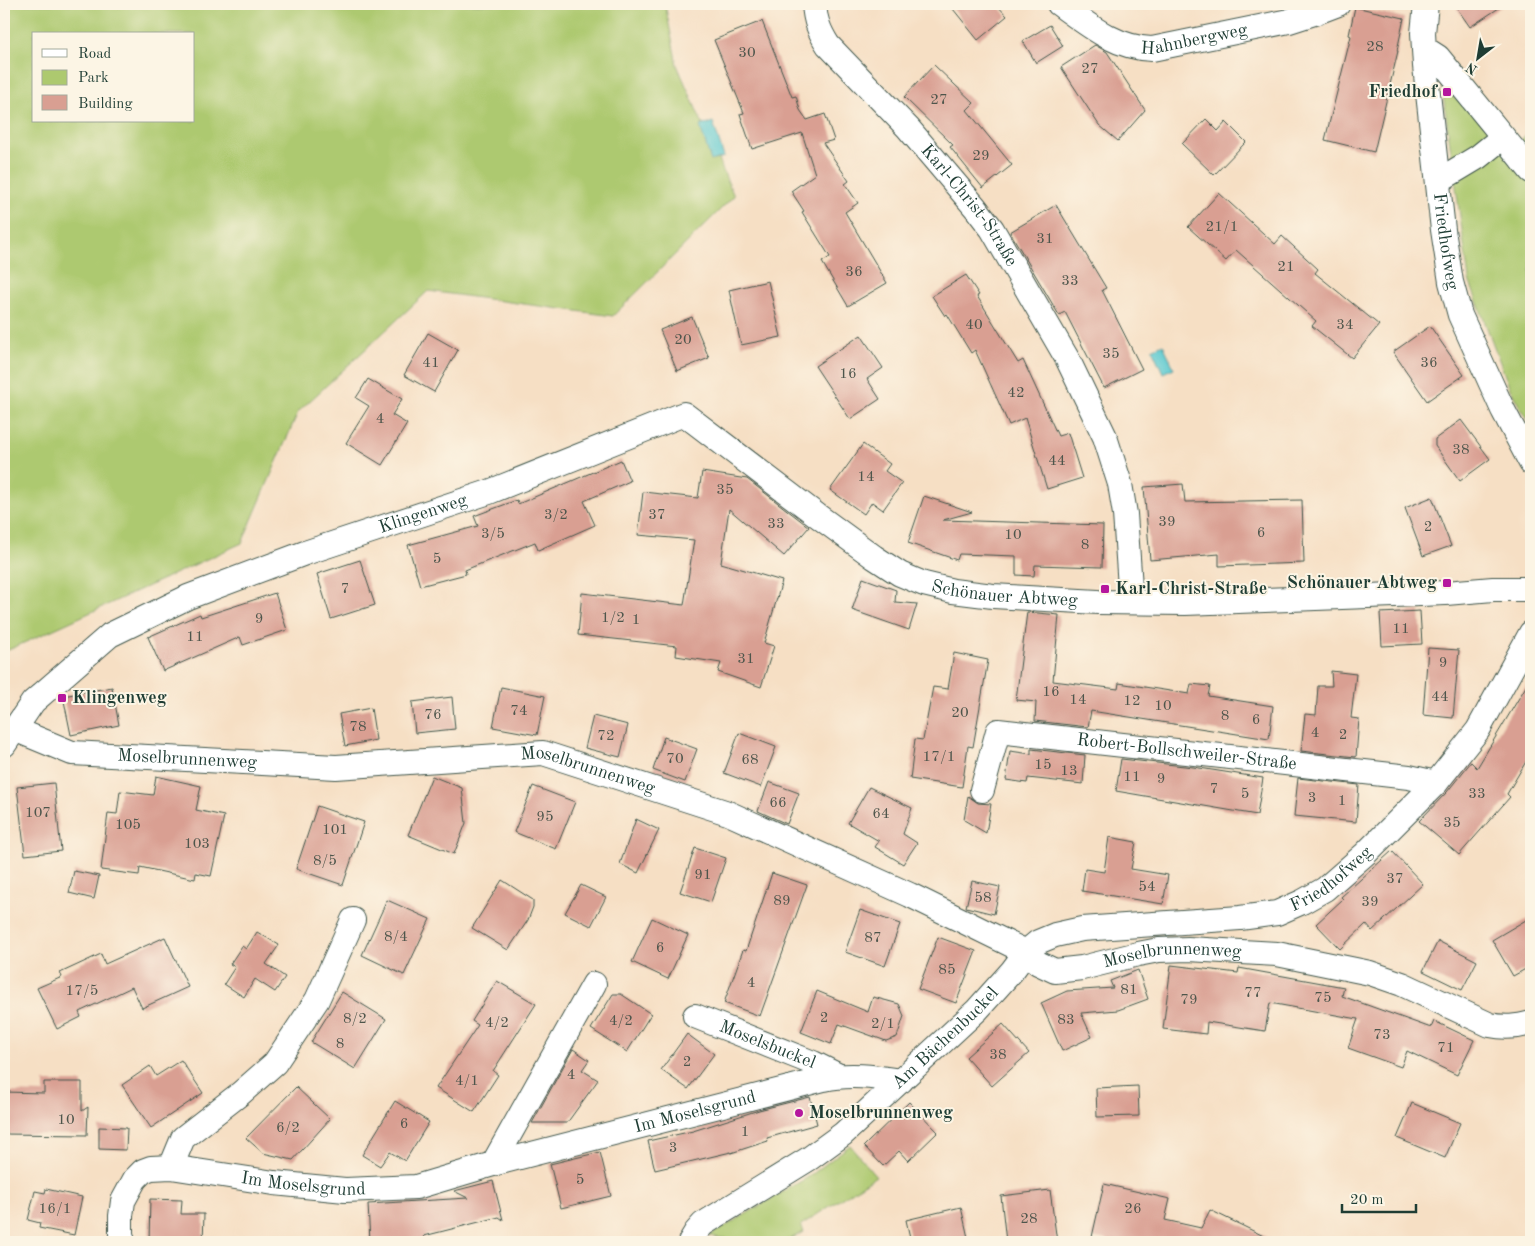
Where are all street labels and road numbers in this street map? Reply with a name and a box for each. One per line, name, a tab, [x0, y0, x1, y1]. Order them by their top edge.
street label: Hahnbergweg	[1140, 21, 1249, 58]
street label: Karl-Christ-Straße	[917, 141, 1021, 269]
street label: Friedhofweg	[1430, 192, 1462, 292]
street label: Klingenweg	[377, 491, 470, 537]
street label: Schönauer Abtweg	[930, 577, 1079, 610]
street label: Robert-Bollschweiler-Straße	[1076, 731, 1298, 773]
street label: Moselbrunnenweg	[520, 744, 658, 798]
street label: Moselbrunnenweg	[117, 746, 258, 772]
street label: Friedhofweg	[1287, 843, 1376, 915]
street label: Moselbrunnenweg	[1101, 940, 1242, 971]
street label: Am Bächenbuckel	[889, 984, 1002, 1093]
street label: Moselsbuckel	[717, 1018, 818, 1072]
street label: Im Moselsgrund	[632, 1088, 758, 1136]
street label: Im Moselsgrund	[240, 1169, 366, 1199]

